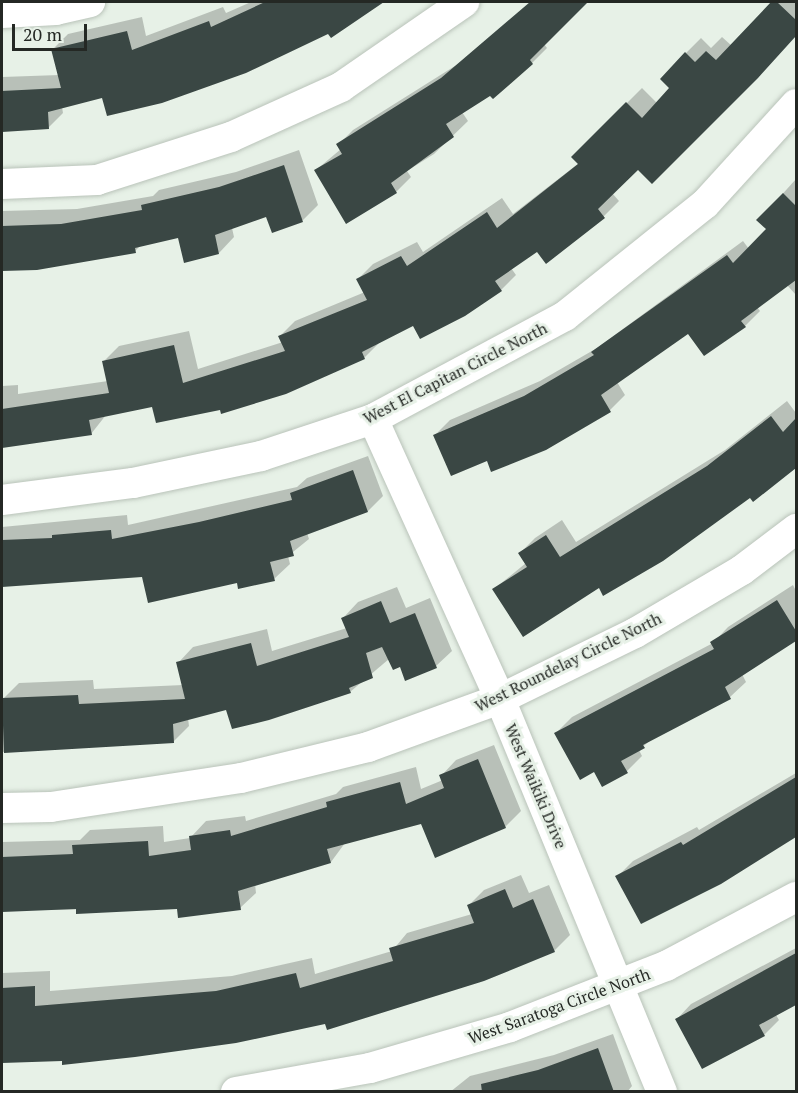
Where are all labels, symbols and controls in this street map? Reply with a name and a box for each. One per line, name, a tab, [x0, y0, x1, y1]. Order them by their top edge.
scale bar	[15, 12, 90, 50]
text: 20 m	[23, 22, 62, 46]
street label: West El Capitan Circle North	[360, 318, 550, 428]
street label: West Roundelay Circle North	[471, 608, 665, 716]
street label: West Waikiki Drive	[501, 721, 571, 851]
street label: West Saratoga Circle North	[465, 964, 653, 1048]

